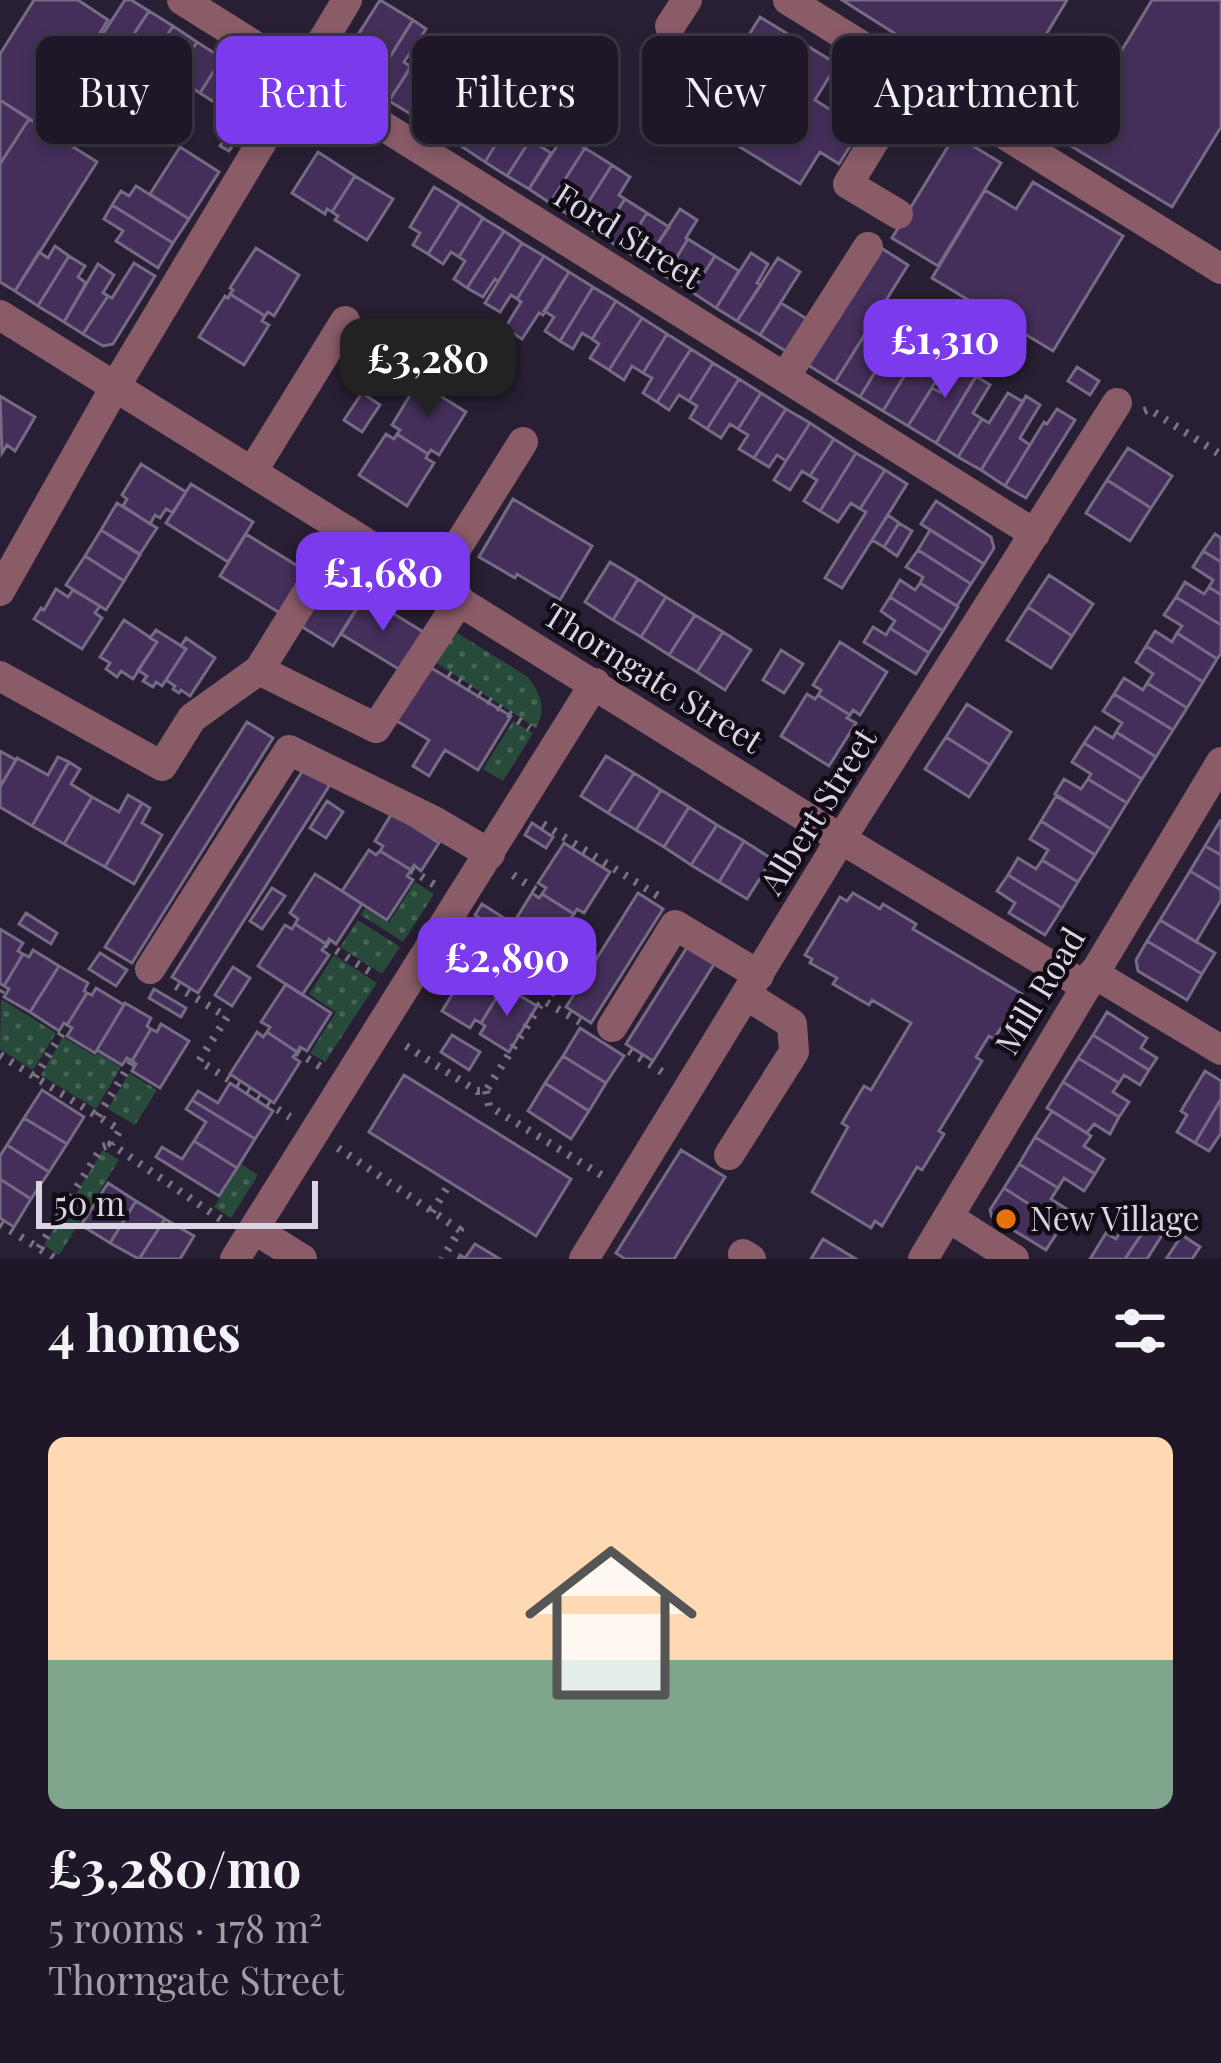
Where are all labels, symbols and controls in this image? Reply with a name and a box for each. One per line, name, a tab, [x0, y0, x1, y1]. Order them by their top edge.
chip: Buy	[36, 36, 192, 144]
chip: Rent	[216, 36, 388, 144]
chip: Filters	[412, 36, 618, 144]
chip: New	[642, 36, 808, 144]
chip: Apartment	[832, 36, 1120, 144]
street label: Ford Street	[547, 172, 712, 298]
pin: £1,310	[847, 299, 1043, 401]
text: £1,310	[890, 312, 1000, 364]
pin: £3,280	[330, 318, 526, 420]
text: £3,280	[367, 331, 489, 383]
pin: £1,680	[285, 532, 481, 634]
text: £1,680	[323, 545, 443, 597]
street label: Thorngate Street	[536, 591, 773, 762]
street label: Albert Street	[747, 717, 886, 902]
pin: £2,890	[409, 917, 605, 1019]
street label: Mill Road	[983, 918, 1093, 1062]
text: £2,890	[444, 930, 570, 982]
scale bar	[36, 1175, 318, 1228]
text: 50 m	[54, 1180, 125, 1224]
place label: New Village	[1030, 1195, 1200, 1239]
marker: New Village	[993, 1206, 1019, 1232]
text: 4 homes	[48, 1297, 241, 1365]
icon: filters	[1107, 1298, 1173, 1364]
icon: home	[503, 1515, 719, 1731]
text: £3,280/mo	[48, 1833, 301, 1901]
text: 5 rooms · 178 m²	[48, 1901, 323, 1953]
text: Thorngate Street	[48, 1953, 344, 2005]

